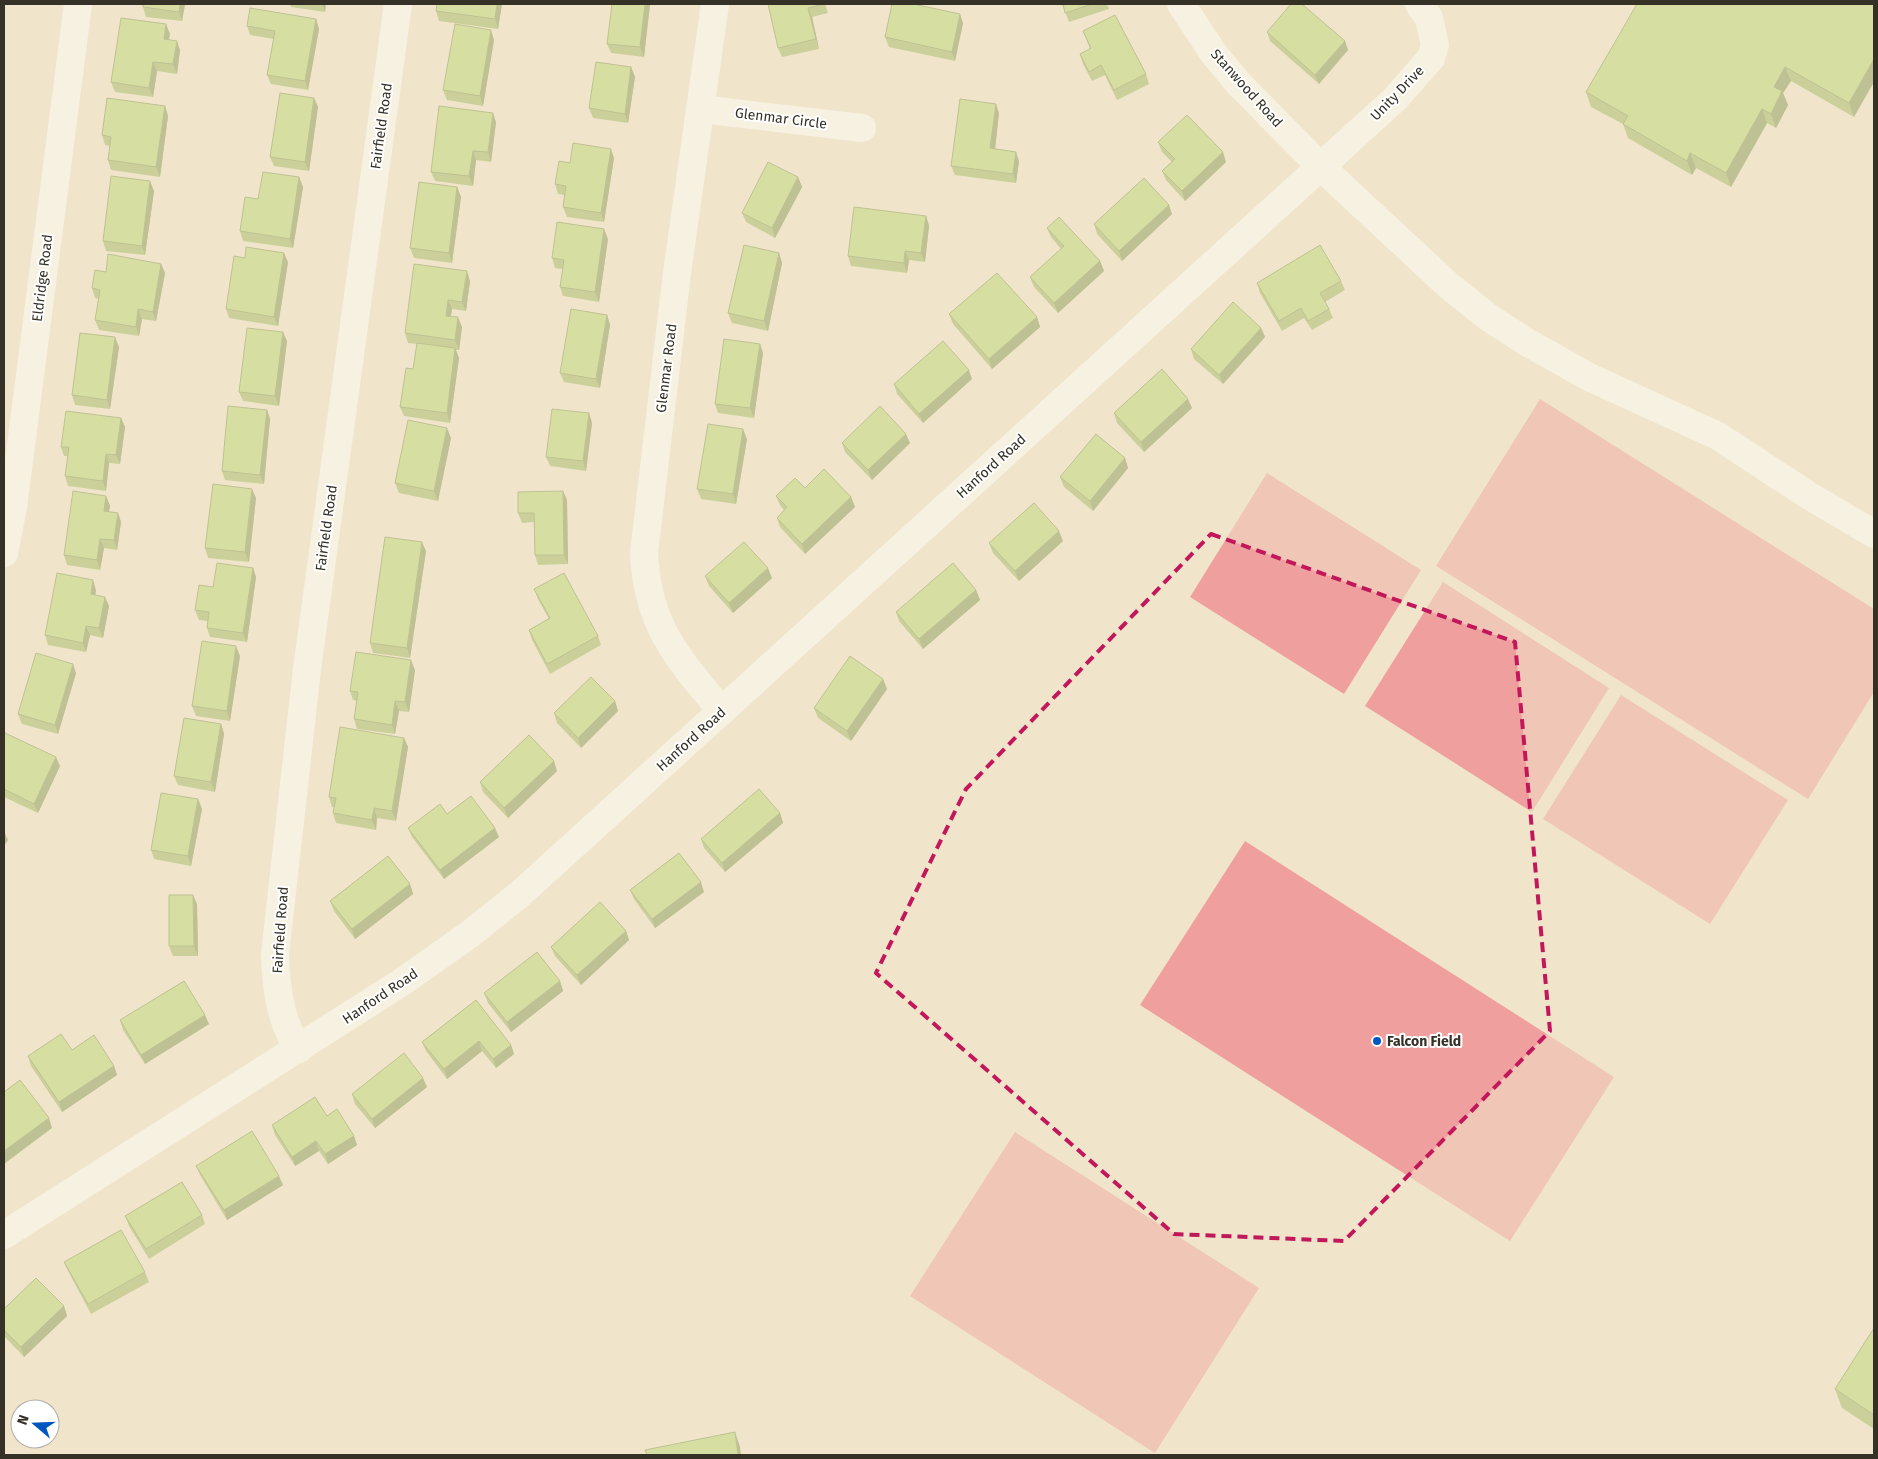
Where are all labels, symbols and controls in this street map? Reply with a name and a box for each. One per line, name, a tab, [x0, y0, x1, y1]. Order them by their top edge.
street label: Stanwood Road	[1207, 46, 1286, 131]
street label: Unity Drive	[1367, 62, 1428, 124]
street label: Fairfield Road	[367, 82, 396, 170]
street label: Glenmar Circle	[734, 104, 828, 133]
street label: Eldridge Road	[29, 233, 56, 323]
street label: Glenmar Road	[653, 323, 680, 414]
street label: Hanford Road	[953, 431, 1030, 502]
street label: Fairfield Road	[312, 484, 341, 572]
street label: Hanford Road	[653, 704, 730, 775]
street label: Fairfield Road	[269, 886, 292, 974]
street label: Hanford Road	[339, 965, 421, 1028]
place label: Falcon Field	[1387, 1033, 1461, 1050]
marker: Falcon Field	[1371, 1035, 1383, 1047]
north arrow	[10, 1399, 60, 1449]
text: N	[14, 1413, 33, 1427]

